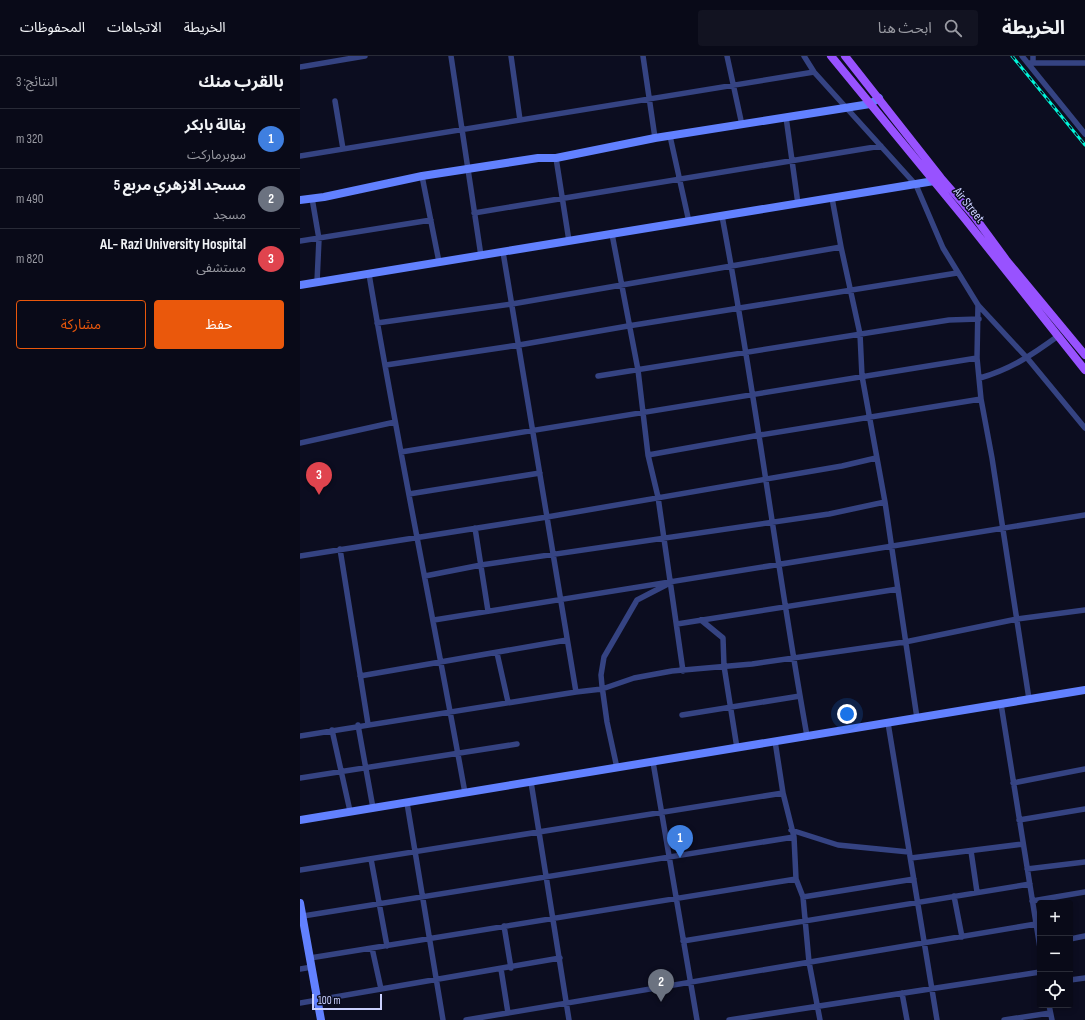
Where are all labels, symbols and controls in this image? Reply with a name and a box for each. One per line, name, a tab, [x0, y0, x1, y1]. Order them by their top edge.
search box	[698, 10, 978, 46]
icon: search	[942, 17, 964, 39]
text: الخريطة	[1002, 17, 1065, 40]
text: المحفوظات	[20, 19, 85, 36]
text: الاتجاهات	[107, 19, 162, 36]
text: الخريطة	[184, 19, 226, 36]
text: ابحث هنا	[878, 19, 932, 38]
text: بالقرب منك	[198, 72, 284, 92]
text: النتائج: 3	[16, 74, 57, 90]
text: بقالة بابكر	[185, 116, 246, 135]
text: 320 m	[16, 131, 43, 147]
text: 1	[268, 131, 274, 147]
text: سوبرماركت	[187, 147, 246, 163]
text: مسجد الازهري مربع 5	[114, 176, 246, 195]
street label: Air Street	[949, 183, 988, 226]
text: 490 m	[16, 191, 43, 207]
text: 2	[268, 191, 274, 207]
text: مسجد	[213, 207, 246, 223]
text: AL- Razi University Hospital	[100, 235, 246, 254]
text: 820 m	[16, 251, 43, 267]
text: 3	[268, 251, 274, 267]
text: مستشفى	[196, 260, 246, 276]
button: مشاركة	[16, 300, 146, 349]
button: حفظ	[154, 300, 284, 349]
pin: 3	[306, 462, 332, 495]
your location	[837, 704, 857, 724]
pin: 1	[667, 825, 693, 858]
map controls	[1037, 900, 1073, 1008]
button: +	[1037, 900, 1073, 936]
button: −	[1037, 936, 1073, 972]
pin: 2	[648, 969, 674, 1002]
button: locate	[1037, 972, 1073, 1008]
scale bar	[312, 992, 382, 1011]
text: 100 m	[318, 994, 340, 1007]

